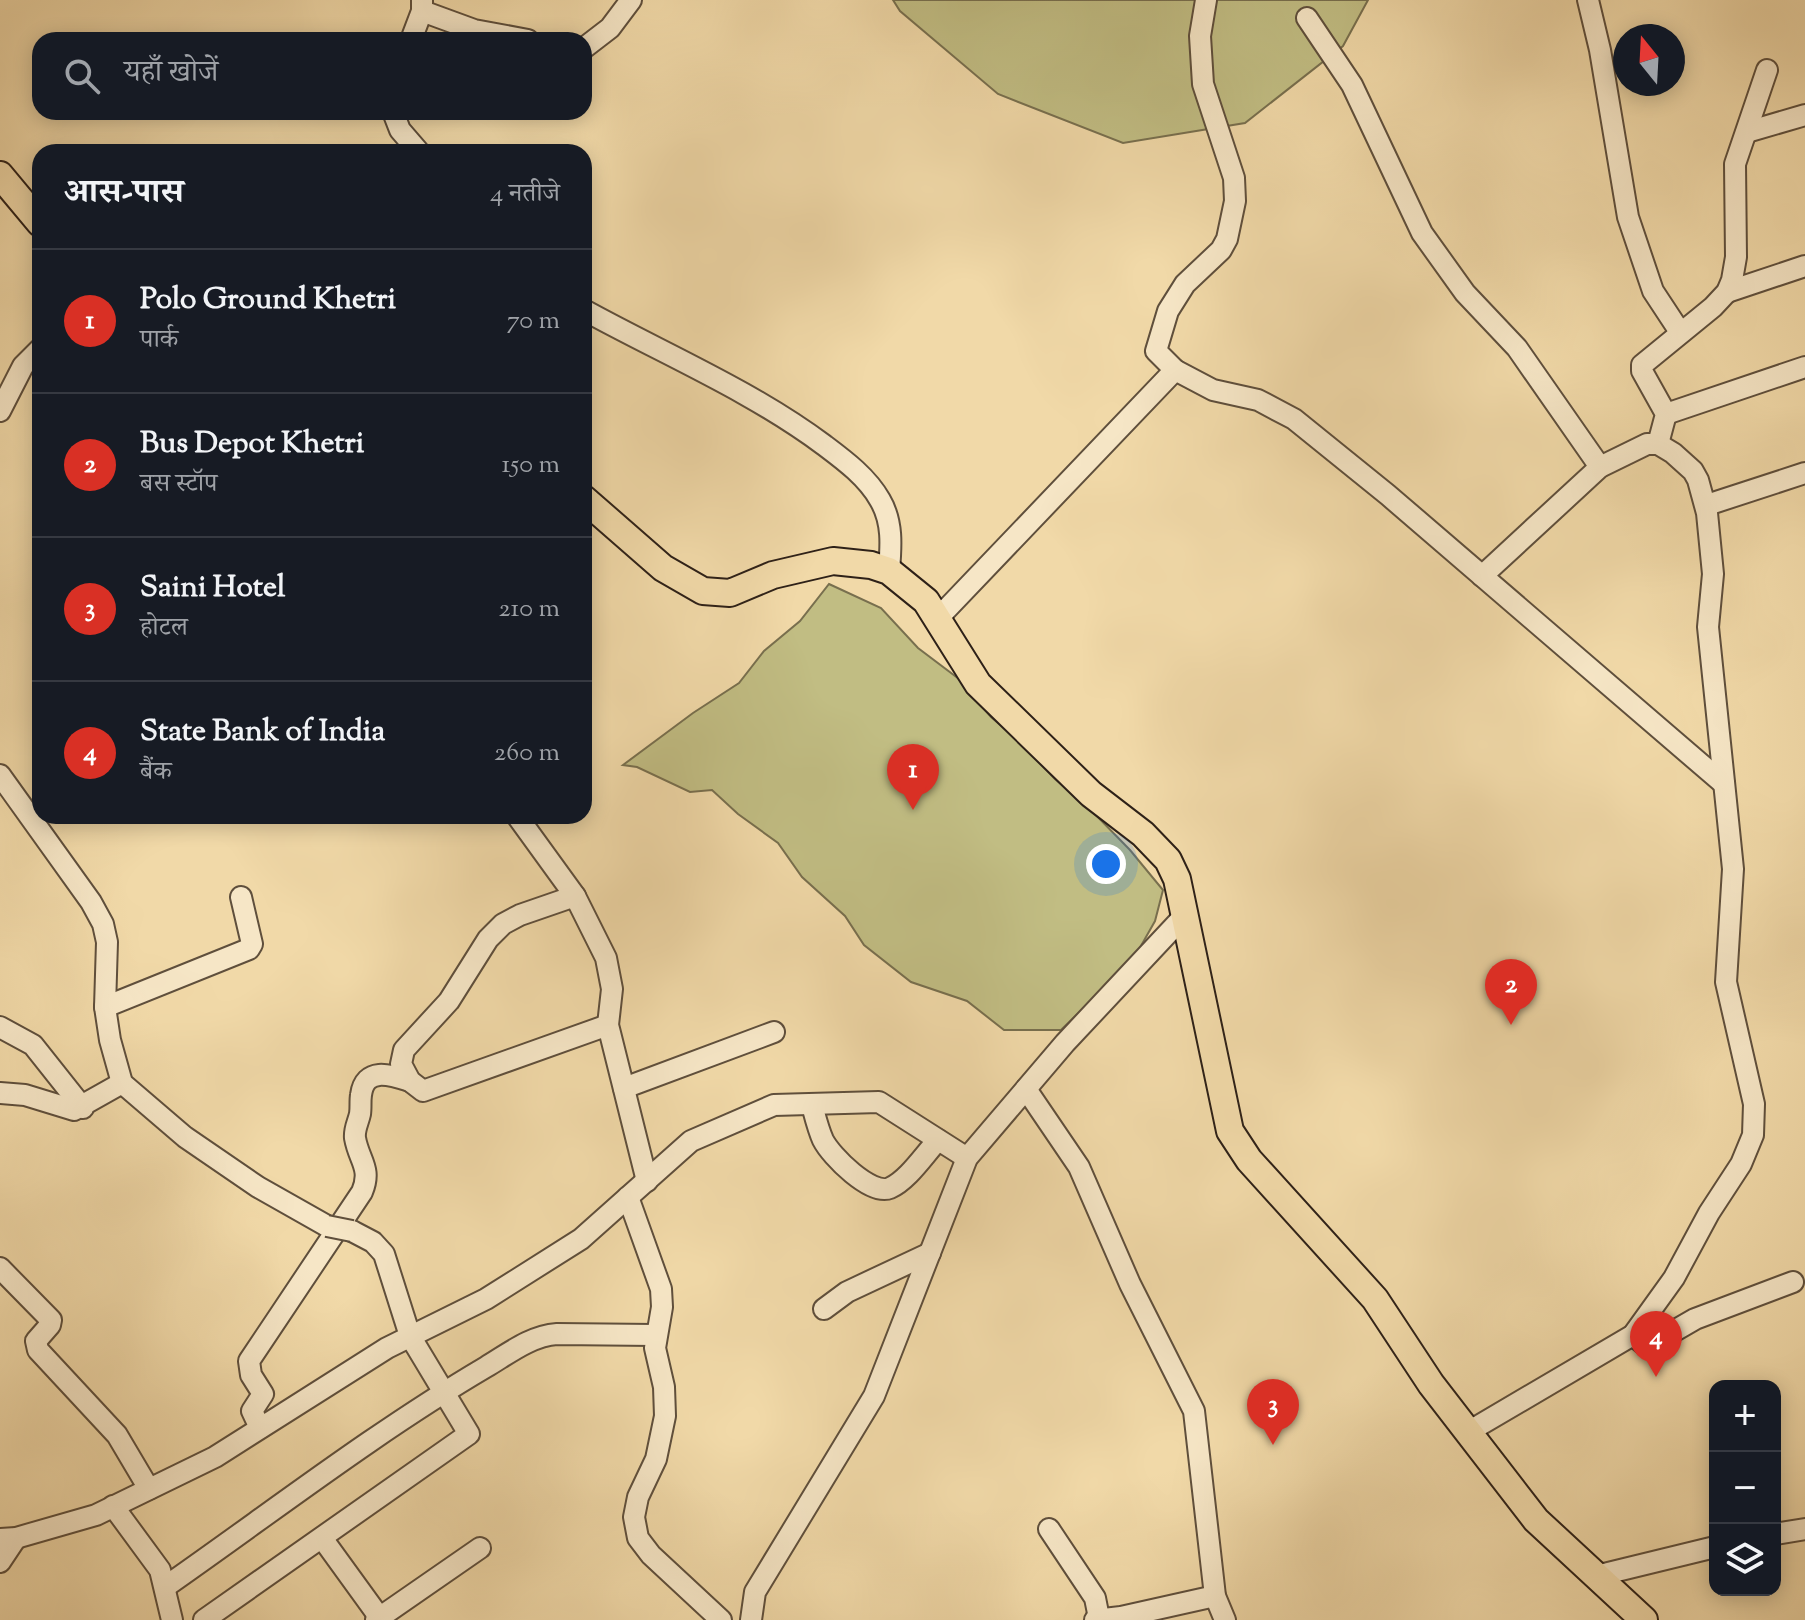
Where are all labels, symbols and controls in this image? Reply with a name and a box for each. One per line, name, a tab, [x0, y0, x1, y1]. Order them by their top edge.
north arrow	[1613, 24, 1685, 96]
search box	[32, 32, 592, 120]
text: यहाँ खोजें	[124, 52, 218, 95]
icon: search	[60, 54, 104, 98]
text: आस-पास	[64, 169, 184, 218]
text: 4 नतीजे	[490, 176, 560, 213]
text: Polo Ground Khetri	[140, 279, 396, 322]
text: 1	[86, 303, 94, 340]
text: 70 m	[507, 303, 560, 340]
text: पार्क	[140, 322, 178, 359]
text: Bus Depot Khetri	[140, 423, 364, 466]
text: 2	[84, 447, 96, 484]
text: 150 m	[501, 447, 560, 484]
text: बस स्टॉप	[140, 466, 218, 503]
text: Saini Hotel	[140, 567, 285, 610]
text: 3	[85, 591, 95, 628]
text: 210 m	[498, 591, 560, 628]
text: होटल	[140, 610, 188, 647]
text: State Bank of India	[140, 711, 385, 754]
text: 4	[83, 735, 97, 772]
text: 260 m	[494, 735, 560, 772]
pin: 1	[887, 744, 939, 810]
text: बैंक	[140, 754, 172, 791]
your location	[1086, 844, 1126, 884]
pin: 2	[1485, 959, 1537, 1025]
pin: 4	[1630, 1311, 1682, 1377]
pin: 3	[1247, 1379, 1299, 1445]
map controls	[1709, 1380, 1781, 1596]
button: +	[1709, 1380, 1781, 1452]
button: −	[1709, 1452, 1781, 1524]
button: layers	[1709, 1524, 1781, 1596]

